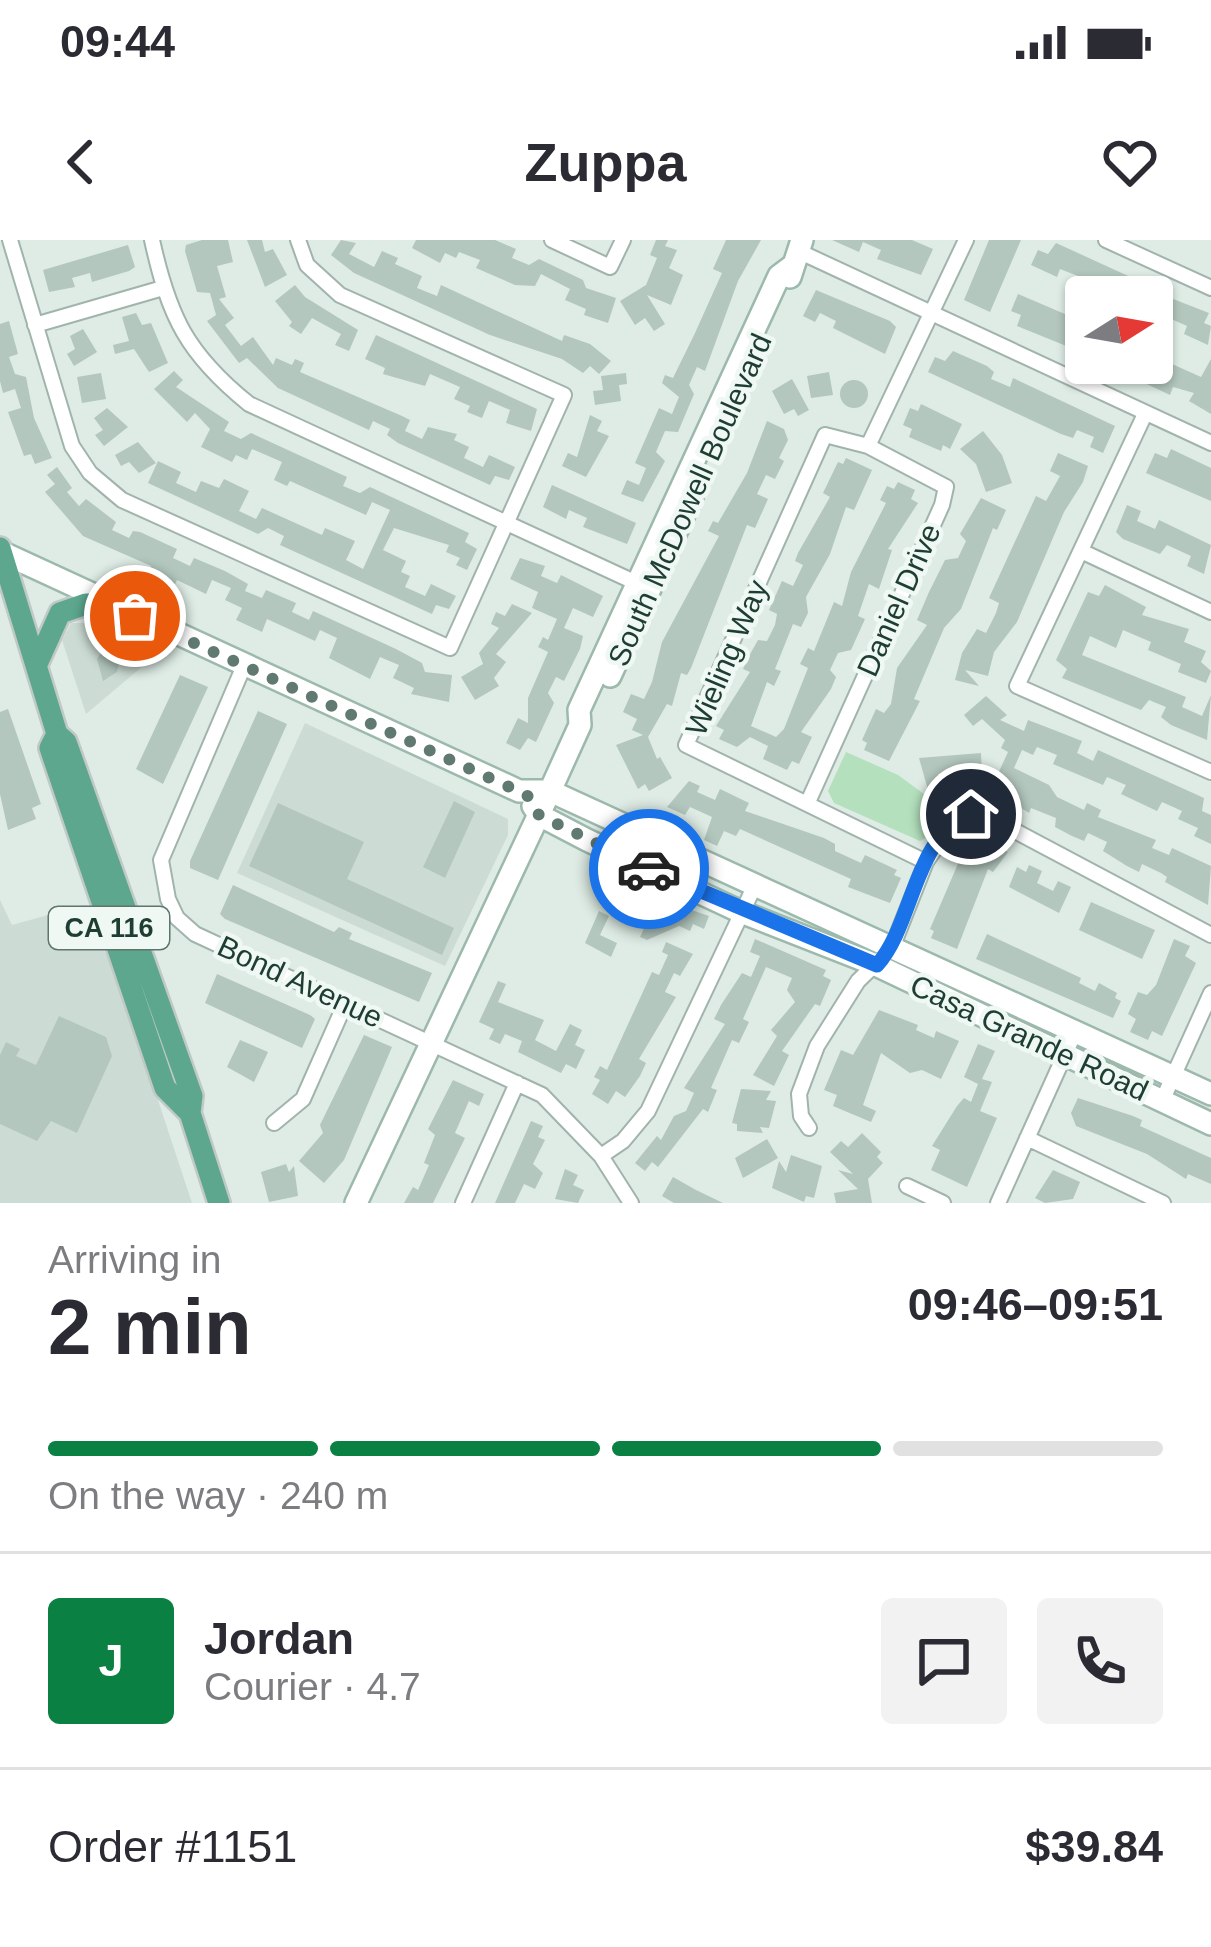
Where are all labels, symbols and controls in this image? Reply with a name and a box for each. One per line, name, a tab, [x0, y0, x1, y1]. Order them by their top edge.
text: 09:44	[60, 16, 175, 67]
icon: back	[48, 129, 114, 195]
icon: heart	[1097, 129, 1163, 195]
text: Zuppa	[525, 132, 686, 192]
north arrow	[1065, 276, 1173, 384]
map controls	[1065, 276, 1173, 384]
street label: South McDowell Boulevard	[601, 329, 778, 671]
street label: Daniel Drive	[850, 518, 947, 681]
pin	[84, 565, 186, 667]
street label: Wieling Way	[679, 575, 774, 740]
icon: bag	[102, 583, 168, 649]
pin	[920, 763, 1022, 865]
icon: home	[938, 781, 1004, 847]
courier	[589, 809, 709, 929]
icon: car	[616, 836, 682, 902]
road number: CA 116	[49, 907, 169, 949]
street label: Bond Avenue	[213, 929, 388, 1034]
street label: Casa Grande Road	[905, 968, 1153, 1107]
text: Arriving in	[48, 1238, 221, 1281]
text: 09:46–09:51	[908, 1279, 1163, 1330]
text: 2 min	[48, 1283, 252, 1371]
text: On the way · 240 m	[48, 1474, 388, 1517]
button: chat	[881, 1598, 1007, 1724]
button: phone	[1037, 1598, 1163, 1724]
text: Jordan	[204, 1613, 354, 1664]
text: J	[98, 1635, 124, 1686]
text: Courier · 4.7	[204, 1665, 421, 1708]
text: Order #1151	[48, 1821, 297, 1872]
text: $39.84	[1025, 1821, 1163, 1872]

